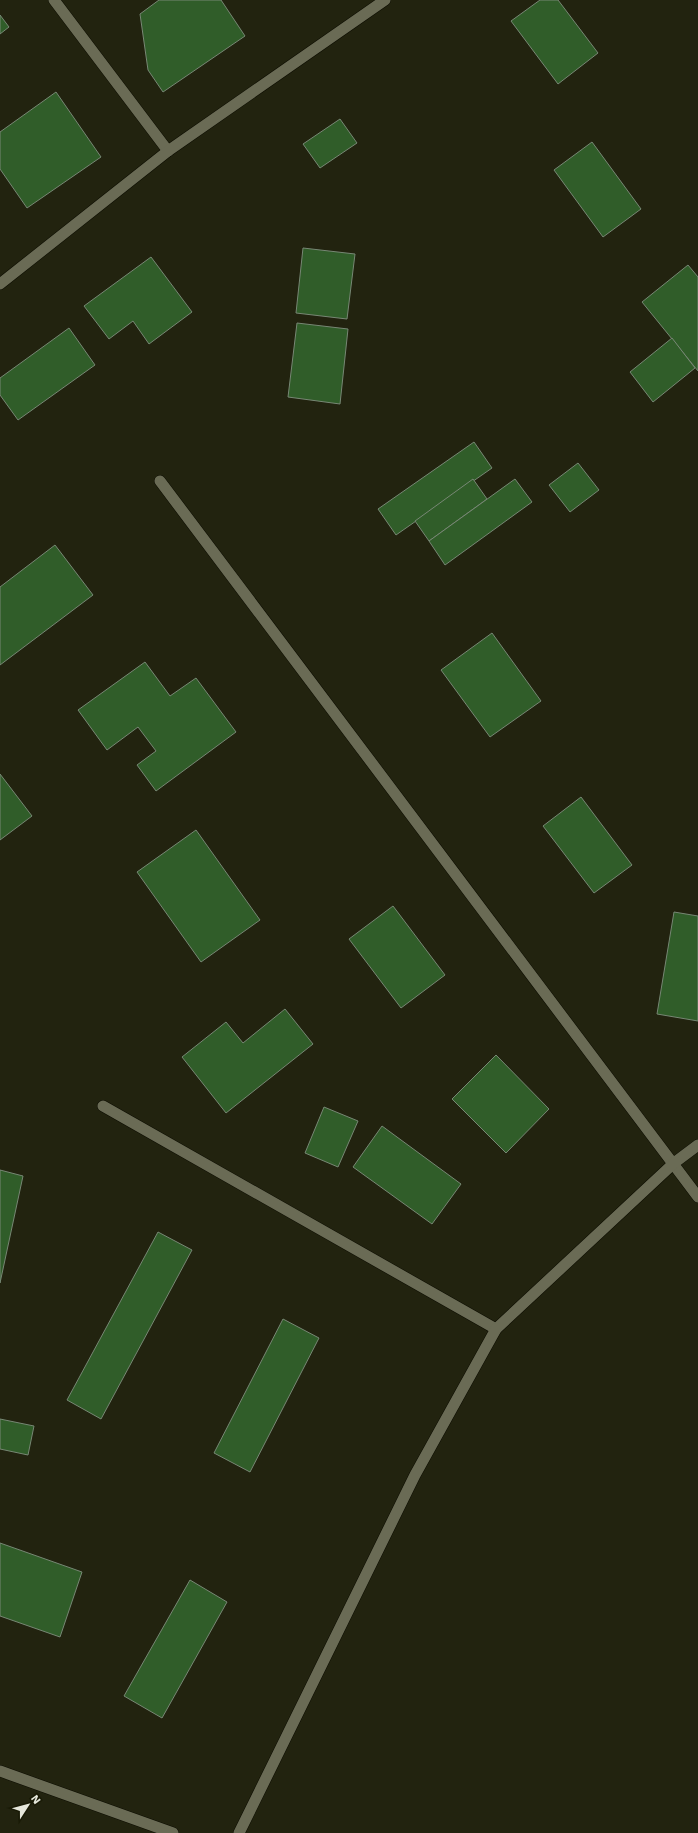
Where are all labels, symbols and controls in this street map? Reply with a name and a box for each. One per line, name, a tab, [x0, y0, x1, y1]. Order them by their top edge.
north arrow	[8, 1785, 48, 1825]
text: N	[28, 1792, 43, 1807]

